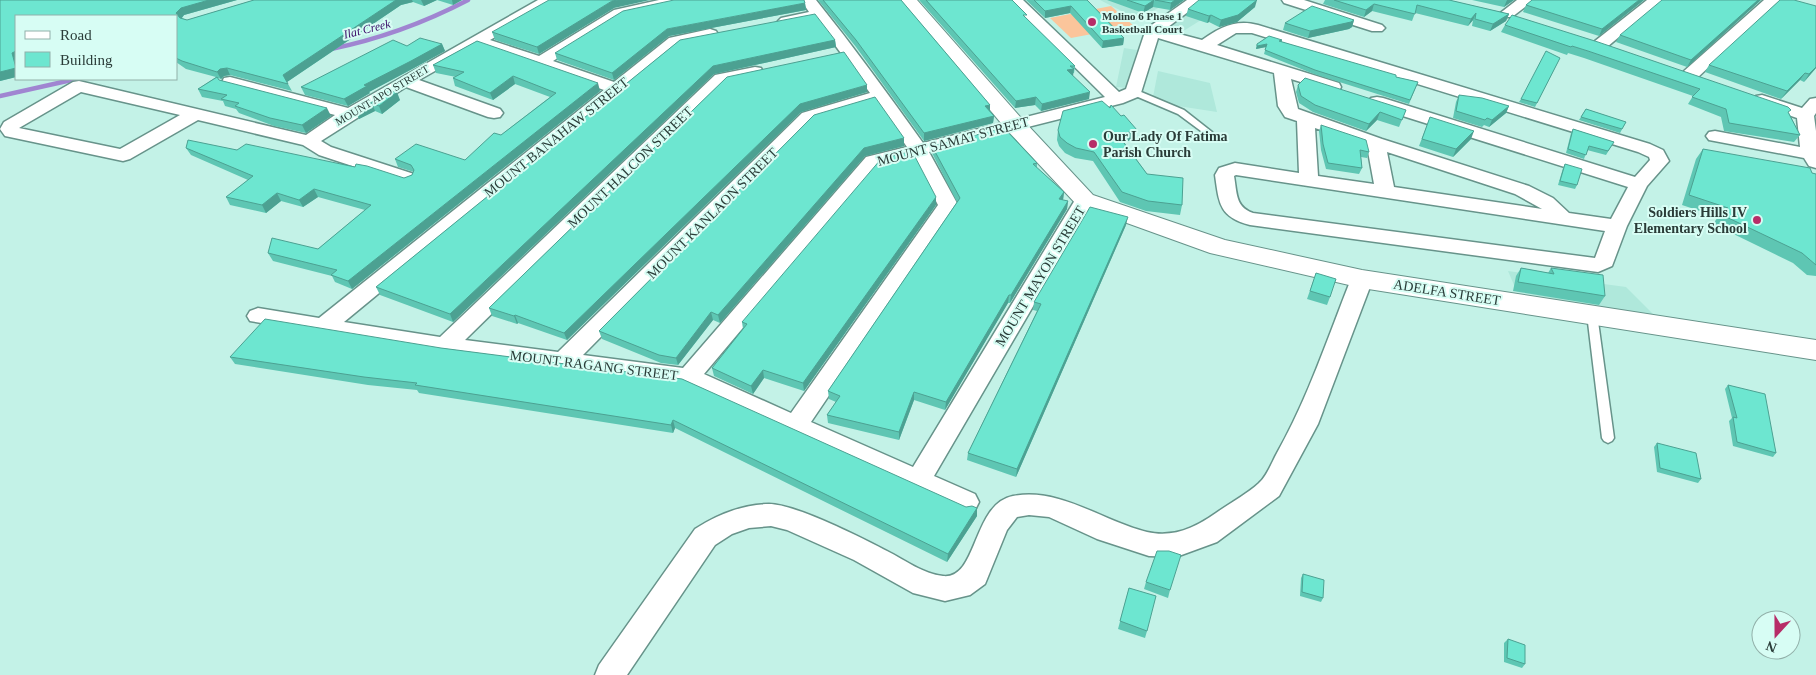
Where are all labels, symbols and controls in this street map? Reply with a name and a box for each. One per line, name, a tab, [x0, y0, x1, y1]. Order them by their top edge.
place label: Molino 6 Phase 1 Basketball Court	[1102, 10, 1183, 35]
legend	[15, 15, 178, 80]
water label: Ilat Creek	[341, 16, 393, 42]
marker: Molino 6 Phase 1 Basketball Court	[1086, 16, 1098, 28]
text: Road	[60, 27, 92, 43]
text: Building	[60, 52, 113, 68]
street label: MOUNT APO STREET	[333, 62, 431, 128]
street label: MOUNT BANAHAW STREET	[481, 74, 632, 200]
street label: MOUNT HALCON STREET	[565, 103, 696, 231]
street label: MOUNT SAMAT STREET	[876, 114, 1031, 169]
place label: Our Lady Of Fatima Parish Church	[1103, 129, 1228, 160]
marker: Our Lady Of Fatima Parish Church	[1087, 138, 1099, 150]
street label: MOUNT KANLAON STREET	[644, 145, 781, 282]
street label: MOUNT MAYON STREET	[993, 203, 1089, 349]
place label: Soldiers Hills IV Elementary School	[1634, 205, 1747, 236]
marker: Soldiers Hills IV Elementary School	[1751, 214, 1763, 226]
street label: ADELFA STREET	[1392, 277, 1502, 308]
street label: MOUNT RAGANG STREET	[509, 348, 679, 383]
north arrow	[1751, 610, 1801, 660]
text: N	[1764, 638, 1779, 655]

